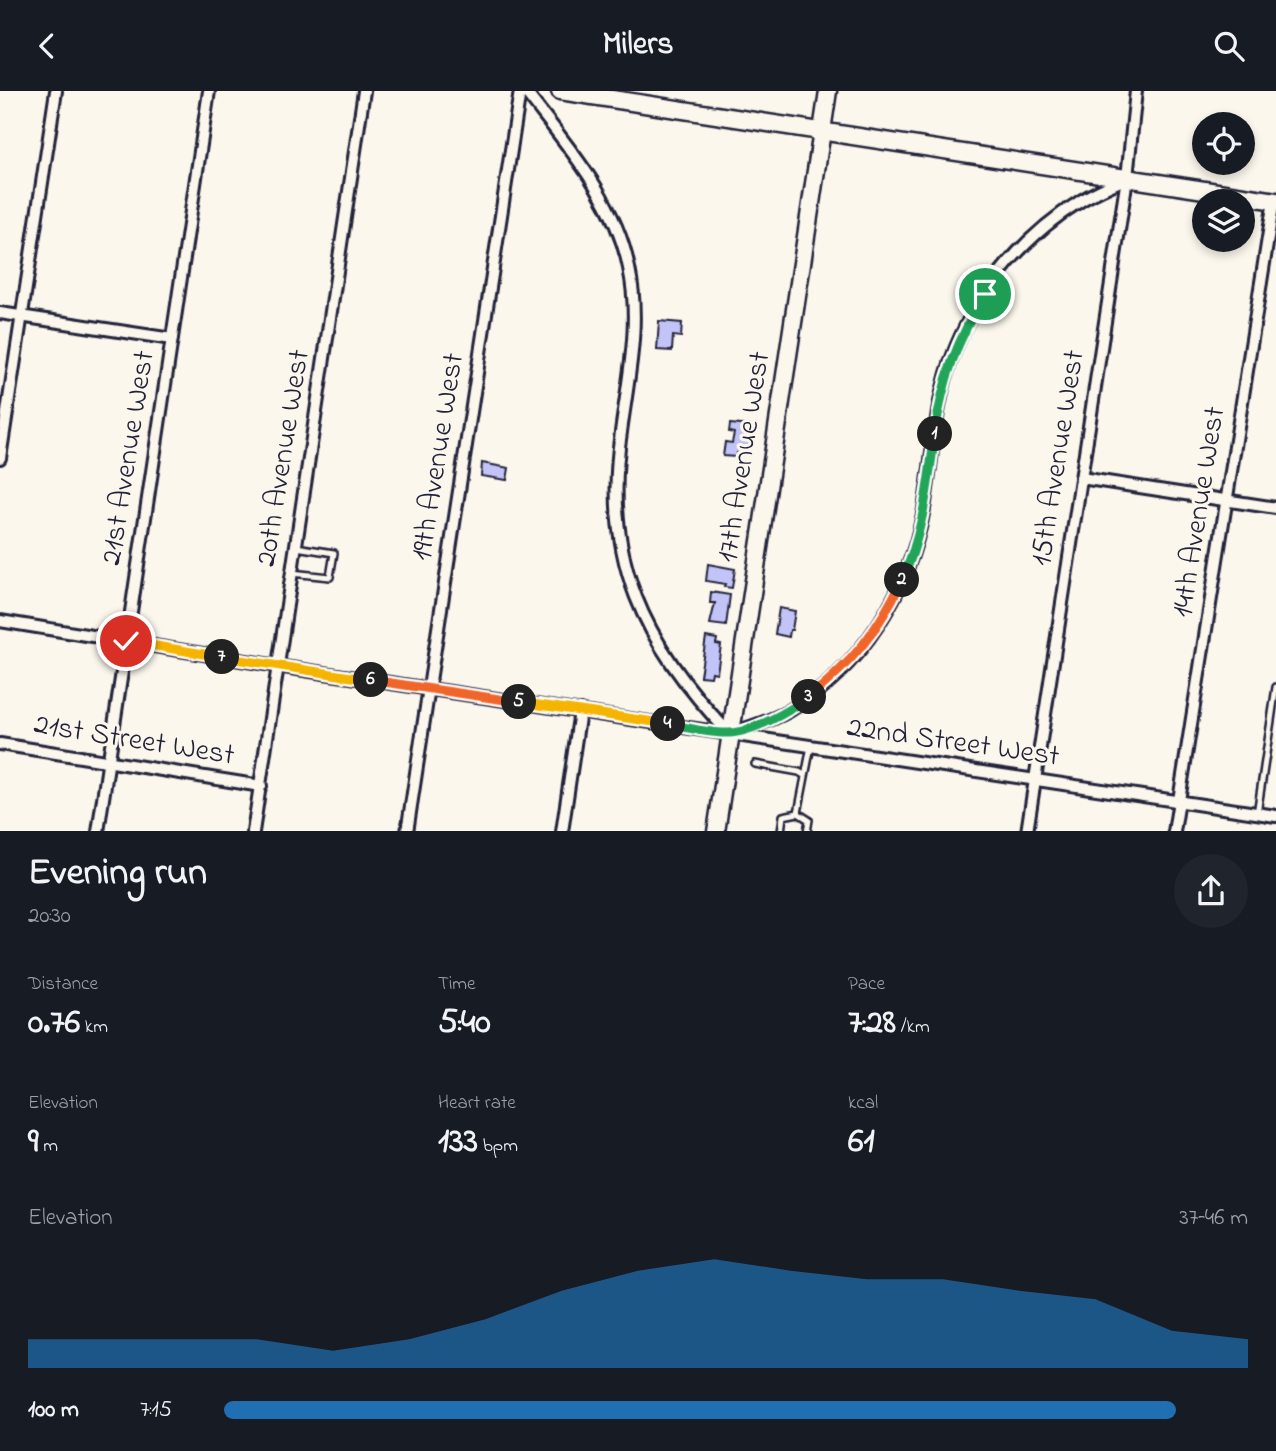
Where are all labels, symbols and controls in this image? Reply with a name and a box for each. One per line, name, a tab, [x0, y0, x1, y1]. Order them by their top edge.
text: Milers	[602, 22, 674, 69]
icon: back	[28, 27, 66, 65]
icon: search	[1210, 27, 1248, 65]
map controls	[1192, 112, 1255, 252]
button: locate	[1192, 112, 1255, 175]
button: layers	[1192, 189, 1255, 252]
pin	[955, 264, 1015, 324]
icon: arrive	[966, 275, 1004, 313]
street label: 20th Avenue West	[245, 346, 323, 570]
street label: 15th Avenue West	[1020, 347, 1098, 569]
street label: 21st Avenue West	[90, 348, 168, 568]
street label: 17th Avenue West	[707, 348, 783, 566]
street label: 19th Avenue West	[401, 350, 477, 564]
street label: 14th Avenue West	[1162, 403, 1238, 621]
pin: 1	[918, 417, 953, 451]
text: 1	[931, 420, 938, 447]
pin: 2	[884, 563, 920, 597]
text: 2	[897, 566, 906, 593]
pin	[96, 611, 156, 671]
icon: check	[107, 622, 145, 660]
pin: 7	[204, 639, 240, 675]
text: 7	[218, 643, 225, 670]
pin: 6	[354, 663, 388, 697]
text: 6	[366, 666, 375, 693]
pin: 3	[792, 679, 826, 715]
text: 3	[805, 683, 812, 710]
pin: 5	[502, 685, 536, 719]
text: 5	[513, 688, 524, 715]
street label: 21st Street West	[31, 703, 237, 779]
street label: 22nd Street West	[844, 706, 1062, 780]
pin: 4	[650, 707, 686, 741]
text: 4	[664, 710, 671, 737]
text: Evening run	[28, 846, 207, 902]
button: share	[1174, 854, 1248, 928]
text: 20:30	[28, 900, 71, 933]
text: Distance	[28, 971, 98, 998]
text: Time	[438, 971, 476, 998]
text: Pace	[848, 971, 885, 998]
text: 0.76	[28, 998, 80, 1049]
text: 5:40	[438, 998, 491, 1049]
text: 7:28	[848, 998, 896, 1049]
text: km	[80, 1014, 108, 1041]
text: /km	[896, 1014, 930, 1041]
text: Elevation	[28, 1090, 98, 1117]
text: Heart rate	[438, 1090, 516, 1117]
text: kcal	[848, 1090, 878, 1117]
text: 9	[28, 1117, 39, 1168]
text: 133	[438, 1117, 478, 1168]
text: 61	[848, 1117, 875, 1168]
text: m	[39, 1133, 58, 1160]
text: bpm	[478, 1133, 518, 1160]
text: Elevation	[28, 1202, 113, 1235]
text: 37–46 m	[1179, 1202, 1248, 1235]
text: 100 m	[28, 1394, 79, 1427]
text: 7:15	[140, 1394, 172, 1427]

